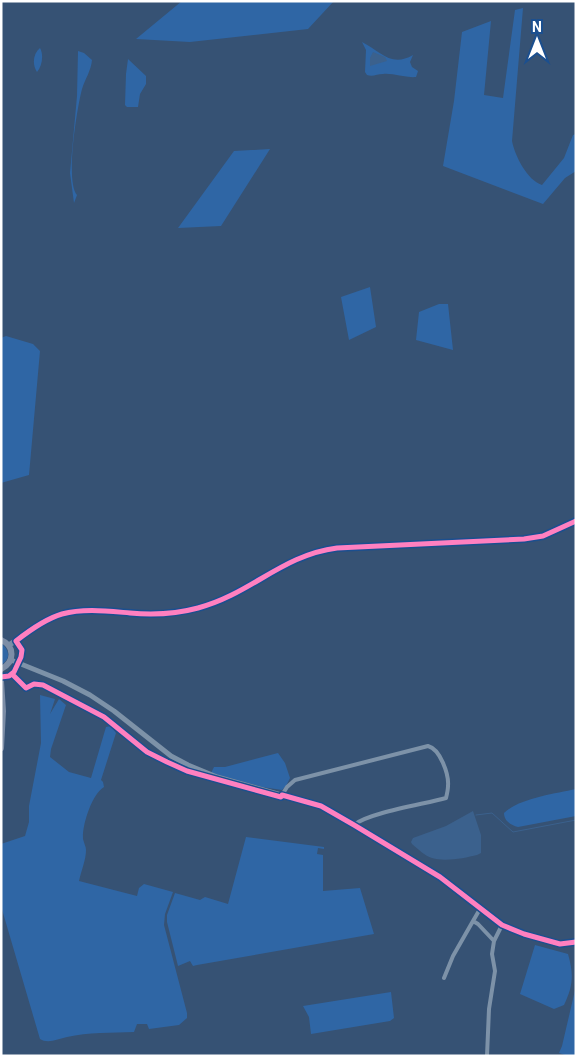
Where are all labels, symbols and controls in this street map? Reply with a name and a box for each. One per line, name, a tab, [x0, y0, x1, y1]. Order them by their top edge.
north arrow	[512, 15, 562, 65]
text: N	[532, 19, 542, 35]

